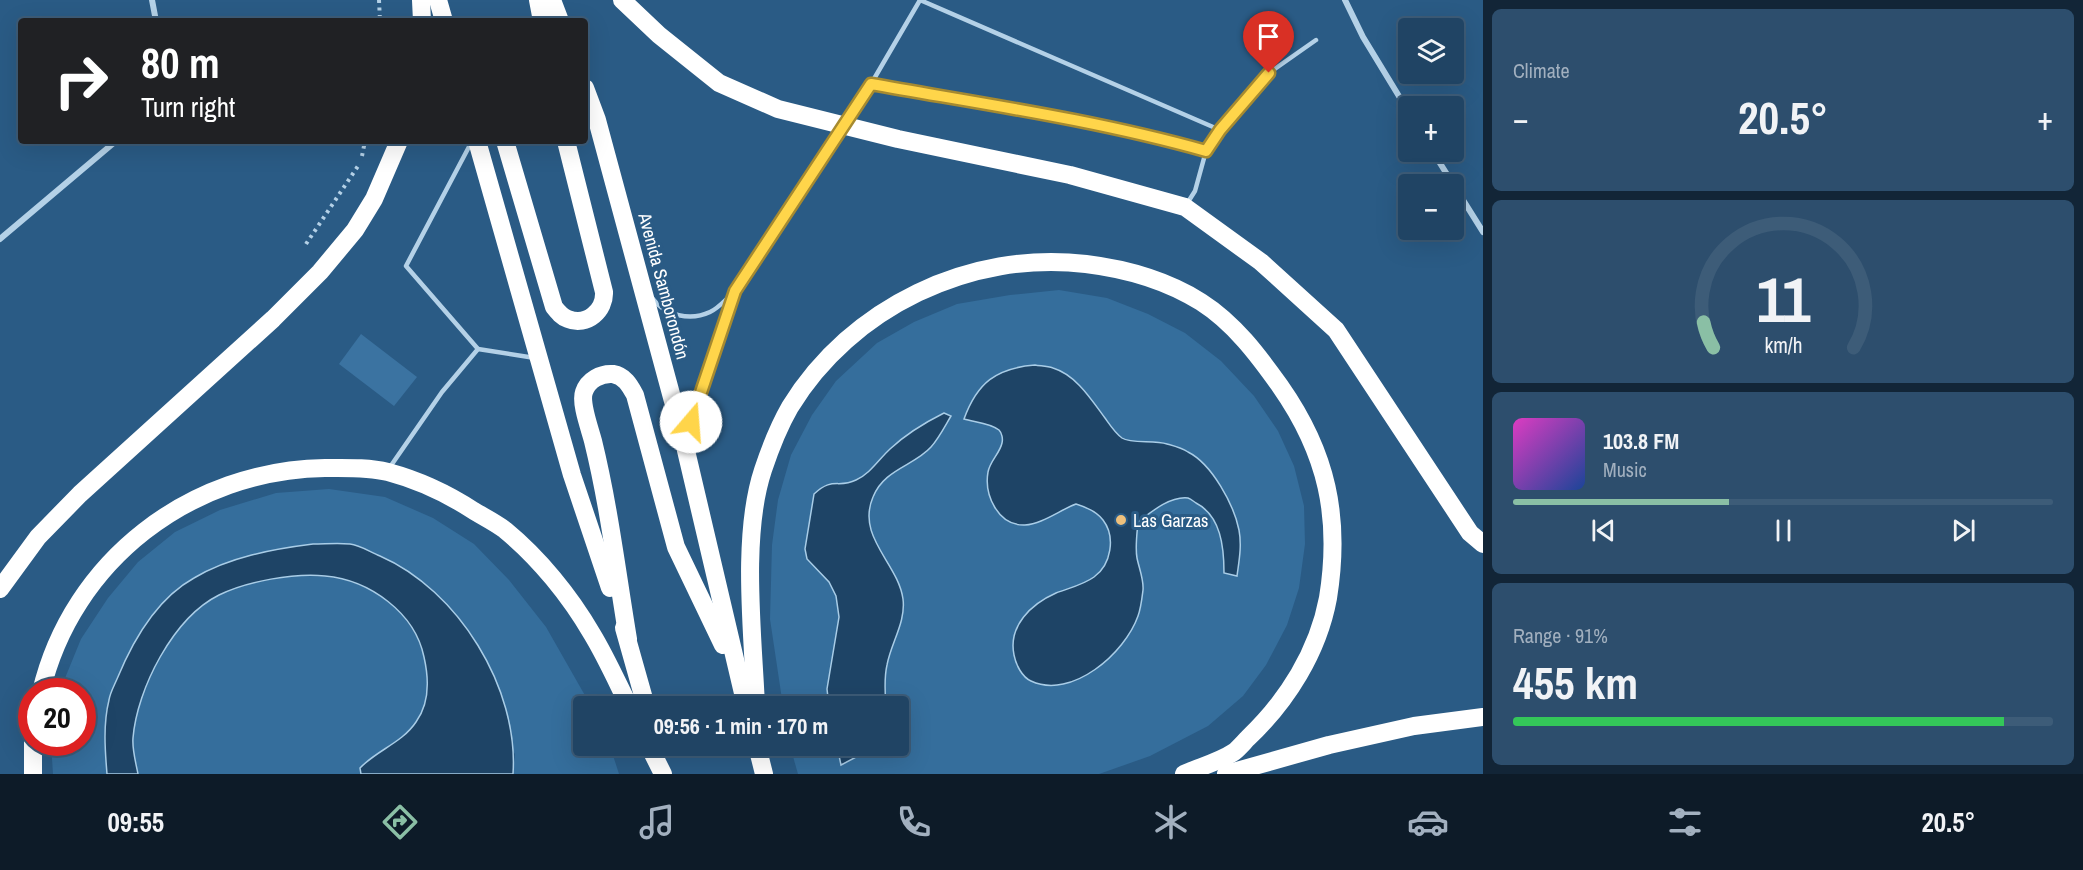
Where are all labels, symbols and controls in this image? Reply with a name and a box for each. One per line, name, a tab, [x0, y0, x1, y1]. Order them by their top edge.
pin	[1243, 11, 1294, 73]
map controls	[1398, 18, 1464, 240]
button: layers	[1398, 18, 1464, 84]
icon: arrive	[1252, 20, 1285, 53]
text: 80 m	[141, 35, 220, 91]
icon: right	[42, 42, 120, 120]
text: Climate	[1513, 57, 1570, 84]
text: 20.5°	[1738, 87, 1828, 148]
text: Turn right	[141, 89, 235, 125]
button: +	[1398, 96, 1464, 162]
text: −	[1513, 96, 1529, 140]
text: +	[2037, 96, 2053, 140]
button: −	[1398, 174, 1464, 240]
street label: Avenida Samborondón	[632, 209, 696, 362]
text: 11	[1756, 258, 1811, 342]
text: km/h	[1764, 332, 1802, 361]
position arrow	[659, 390, 723, 454]
text: 103.8 FM	[1603, 426, 1679, 456]
text: Music	[1603, 456, 1647, 483]
place label: Las Garzas	[1133, 508, 1208, 533]
marker: Las Garzas	[1114, 513, 1128, 527]
icon: previous	[1587, 514, 1620, 547]
icon: pause	[1767, 514, 1800, 547]
icon: next	[1947, 514, 1980, 547]
text: Range · 91%	[1513, 622, 1608, 649]
text: 455 km	[1513, 652, 1638, 713]
speed limit sign: 20	[18, 678, 96, 756]
text: 09:56 · 1 min · 170 m	[654, 711, 828, 741]
icon: directions	[379, 801, 421, 843]
icon: music	[636, 801, 678, 843]
icon: phone	[893, 801, 935, 843]
icon: climate	[1150, 801, 1192, 843]
icon: car	[1407, 801, 1449, 843]
icon: filters	[1664, 801, 1706, 843]
text: 09:55	[108, 804, 164, 840]
text: 20.5°	[1921, 804, 1975, 840]

